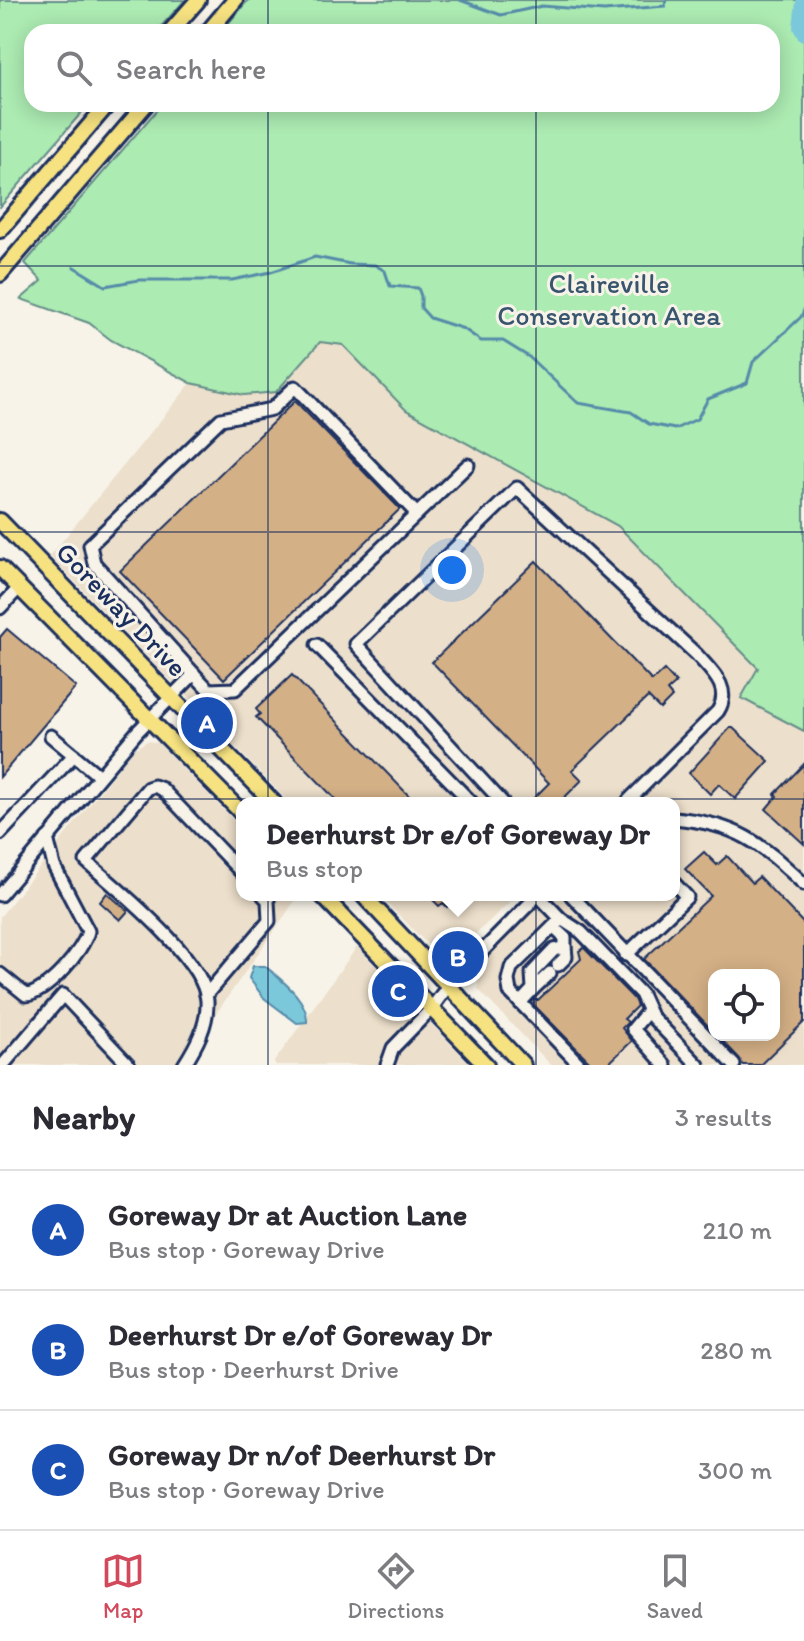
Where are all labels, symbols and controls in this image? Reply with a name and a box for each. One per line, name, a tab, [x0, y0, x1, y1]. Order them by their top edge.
search box	[24, 24, 780, 112]
icon: search	[52, 46, 96, 90]
text: Search here	[116, 50, 266, 87]
park label: Claireville Conservation Area	[497, 266, 721, 332]
street label: Goreway Drive	[49, 534, 195, 684]
your location	[432, 550, 472, 590]
pin: A	[181, 693, 233, 753]
popup	[236, 797, 680, 901]
text: Deerhurst Dr e/of Goreway Dr	[266, 815, 650, 852]
text: Bus stop	[266, 852, 363, 884]
pin: B	[432, 927, 484, 987]
pin: C	[372, 961, 424, 1021]
map controls	[708, 969, 780, 1041]
button: locate	[708, 969, 780, 1041]
text: Nearby	[32, 1097, 135, 1138]
text: 3 results	[675, 1101, 772, 1133]
text: Goreway Dr at Auction Lane	[108, 1196, 467, 1233]
text: A	[50, 1214, 66, 1246]
text: 210 m	[703, 1214, 772, 1246]
text: Bus stop · Goreway Drive	[108, 1233, 385, 1265]
text: Deerhurst Dr e/of Goreway Dr	[108, 1316, 492, 1353]
text: B	[50, 1334, 66, 1366]
text: 280 m	[700, 1334, 772, 1366]
text: Bus stop · Deerhurst Drive	[108, 1353, 399, 1385]
text: Goreway Dr n/of Deerhurst Dr	[108, 1436, 495, 1473]
text: C	[50, 1454, 66, 1486]
text: 300 m	[698, 1454, 772, 1486]
text: Bus stop · Goreway Drive	[108, 1473, 385, 1505]
tab: Map	[101, 1549, 145, 1624]
tab: Directions	[348, 1549, 444, 1624]
tab: Saved	[647, 1549, 703, 1624]

